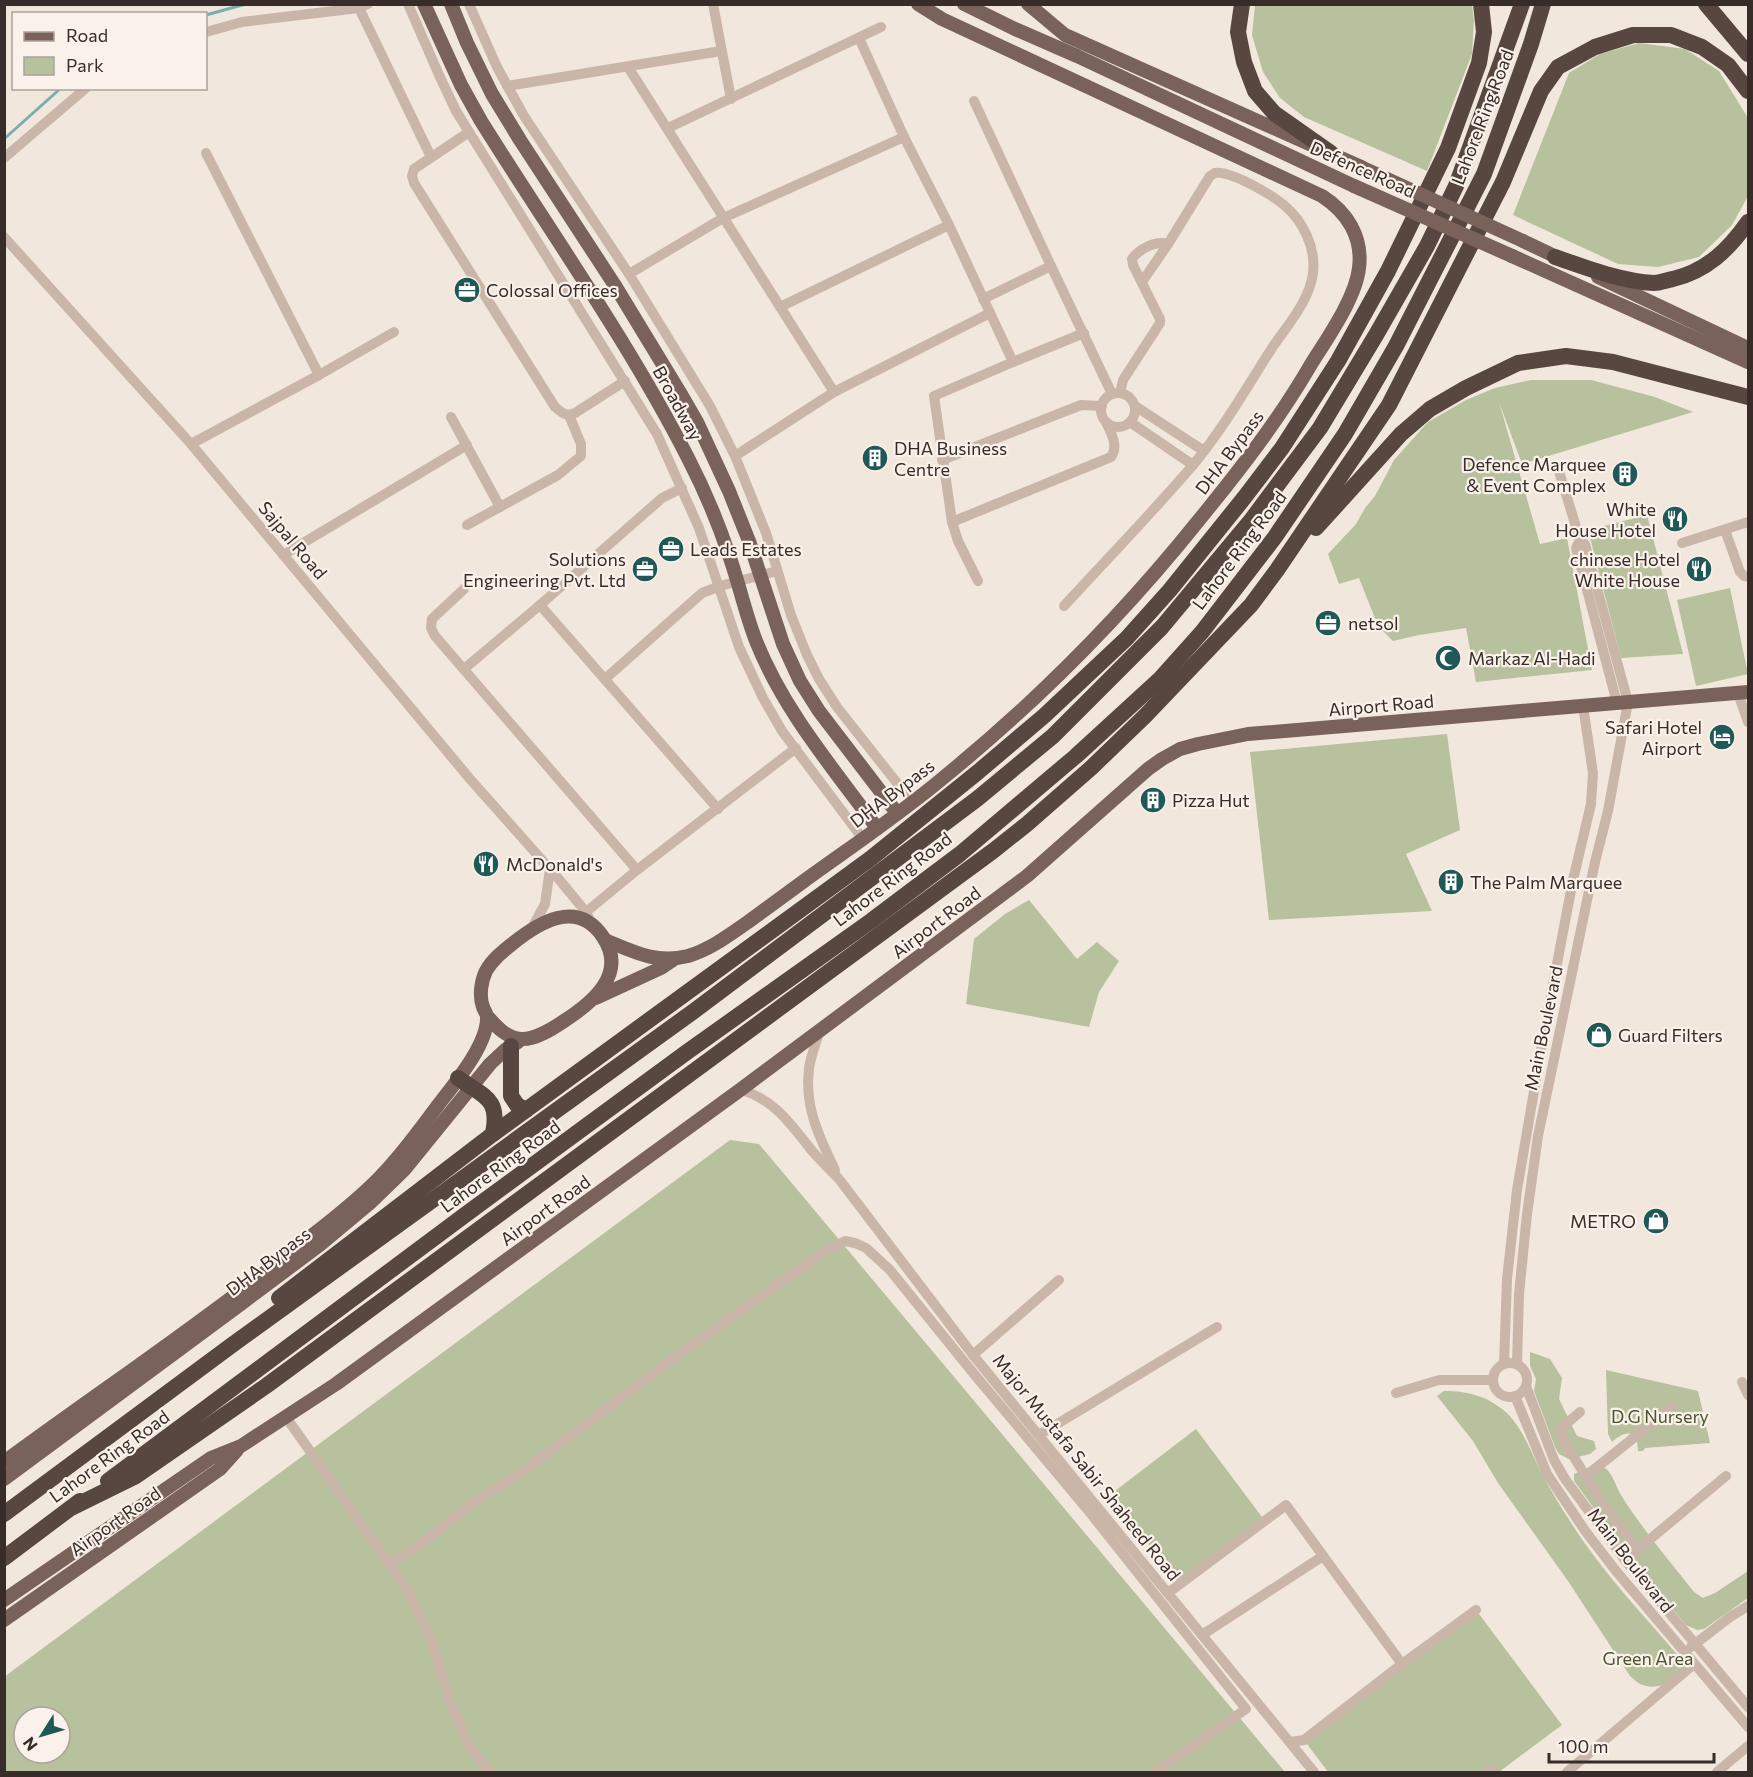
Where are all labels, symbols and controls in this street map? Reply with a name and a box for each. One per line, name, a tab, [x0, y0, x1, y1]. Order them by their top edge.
legend	[12, 12, 207, 90]
text: Road	[66, 24, 108, 46]
street label: Lahore Ring Road	[1446, 46, 1518, 188]
text: Park	[66, 54, 104, 76]
street label: Defence Road	[1307, 136, 1419, 202]
office icon: Colossal Offices	[452, 275, 482, 305]
place label: Colossal Offices	[486, 279, 618, 301]
street label: Broadway	[649, 362, 707, 444]
street label: DHA Bypass	[1190, 405, 1268, 499]
place label: DHA Business Centre	[894, 437, 1007, 480]
building icon: DHA Business Centre	[860, 443, 890, 473]
place label: Defence Marquee & Event Complex	[1462, 453, 1606, 496]
building icon: Defence Marquee & Event Complex	[1610, 459, 1640, 489]
street label: Lahore Ring Road	[1187, 486, 1291, 614]
street label: Sajpal Road	[254, 497, 332, 583]
place label: White House Hotel	[1555, 498, 1656, 541]
restaurant icon: White House Hotel	[1660, 504, 1690, 534]
office icon: Leads Estates	[656, 534, 686, 564]
place label: Leads Estates	[690, 538, 802, 560]
place label: Solutions Engineering Pvt. Ltd	[463, 548, 626, 591]
place label: chinese Hotel White House	[1570, 548, 1680, 591]
office icon: Solutions Engineering Pvt. Ltd	[630, 554, 660, 584]
restaurant icon: chinese Hotel White House	[1684, 554, 1714, 584]
office icon: netsol	[1313, 608, 1343, 638]
place label: netsol	[1348, 612, 1399, 634]
mosque icon: Markaz Al-Hadi	[1433, 643, 1463, 673]
place label: Markaz Al-Hadi	[1468, 647, 1596, 669]
street label: Airport Road	[1327, 689, 1435, 721]
place label: Safari Hotel Airport	[1605, 716, 1702, 759]
hotel icon: Safari Hotel Airport	[1707, 722, 1737, 752]
street label: DHA Bypass	[845, 754, 939, 832]
building icon: Pizza Hut	[1138, 785, 1168, 815]
place label: Pizza Hut	[1172, 789, 1250, 811]
street label: Lahore Ring Road	[828, 827, 956, 931]
restaurant icon: McDonald's	[471, 849, 501, 879]
place label: McDonald's	[506, 853, 603, 875]
building icon: The Palm Marquee	[1436, 867, 1466, 897]
place label: The Palm Marquee	[1470, 871, 1622, 893]
street label: Airport Road	[887, 881, 985, 963]
street label: Main Boulevard	[1519, 964, 1567, 1092]
shop icon: Guard Filters	[1584, 1020, 1614, 1050]
place label: Guard Filters	[1618, 1024, 1723, 1046]
street label: Lahore Ring Road	[436, 1115, 564, 1217]
street label: Airport Road	[496, 1170, 594, 1250]
shop icon: METRO	[1641, 1206, 1671, 1236]
place label: METRO	[1570, 1210, 1636, 1232]
street label: DHA Bypass	[221, 1222, 315, 1300]
street label: Major Mustafa Sabir Shaheed Road	[989, 1349, 1185, 1585]
street label: Lahore Ring Road	[45, 1405, 173, 1507]
park label: D.G Nursery	[1611, 1405, 1709, 1427]
street label: Airport Road	[65, 1482, 165, 1560]
street label: Main Boulevard	[1583, 1503, 1679, 1617]
park label: Green Area	[1602, 1647, 1694, 1669]
north arrow	[12, 1705, 72, 1765]
scale bar	[1549, 1726, 1714, 1764]
text: N	[18, 1734, 41, 1755]
text: 100 m	[1558, 1735, 1608, 1757]

